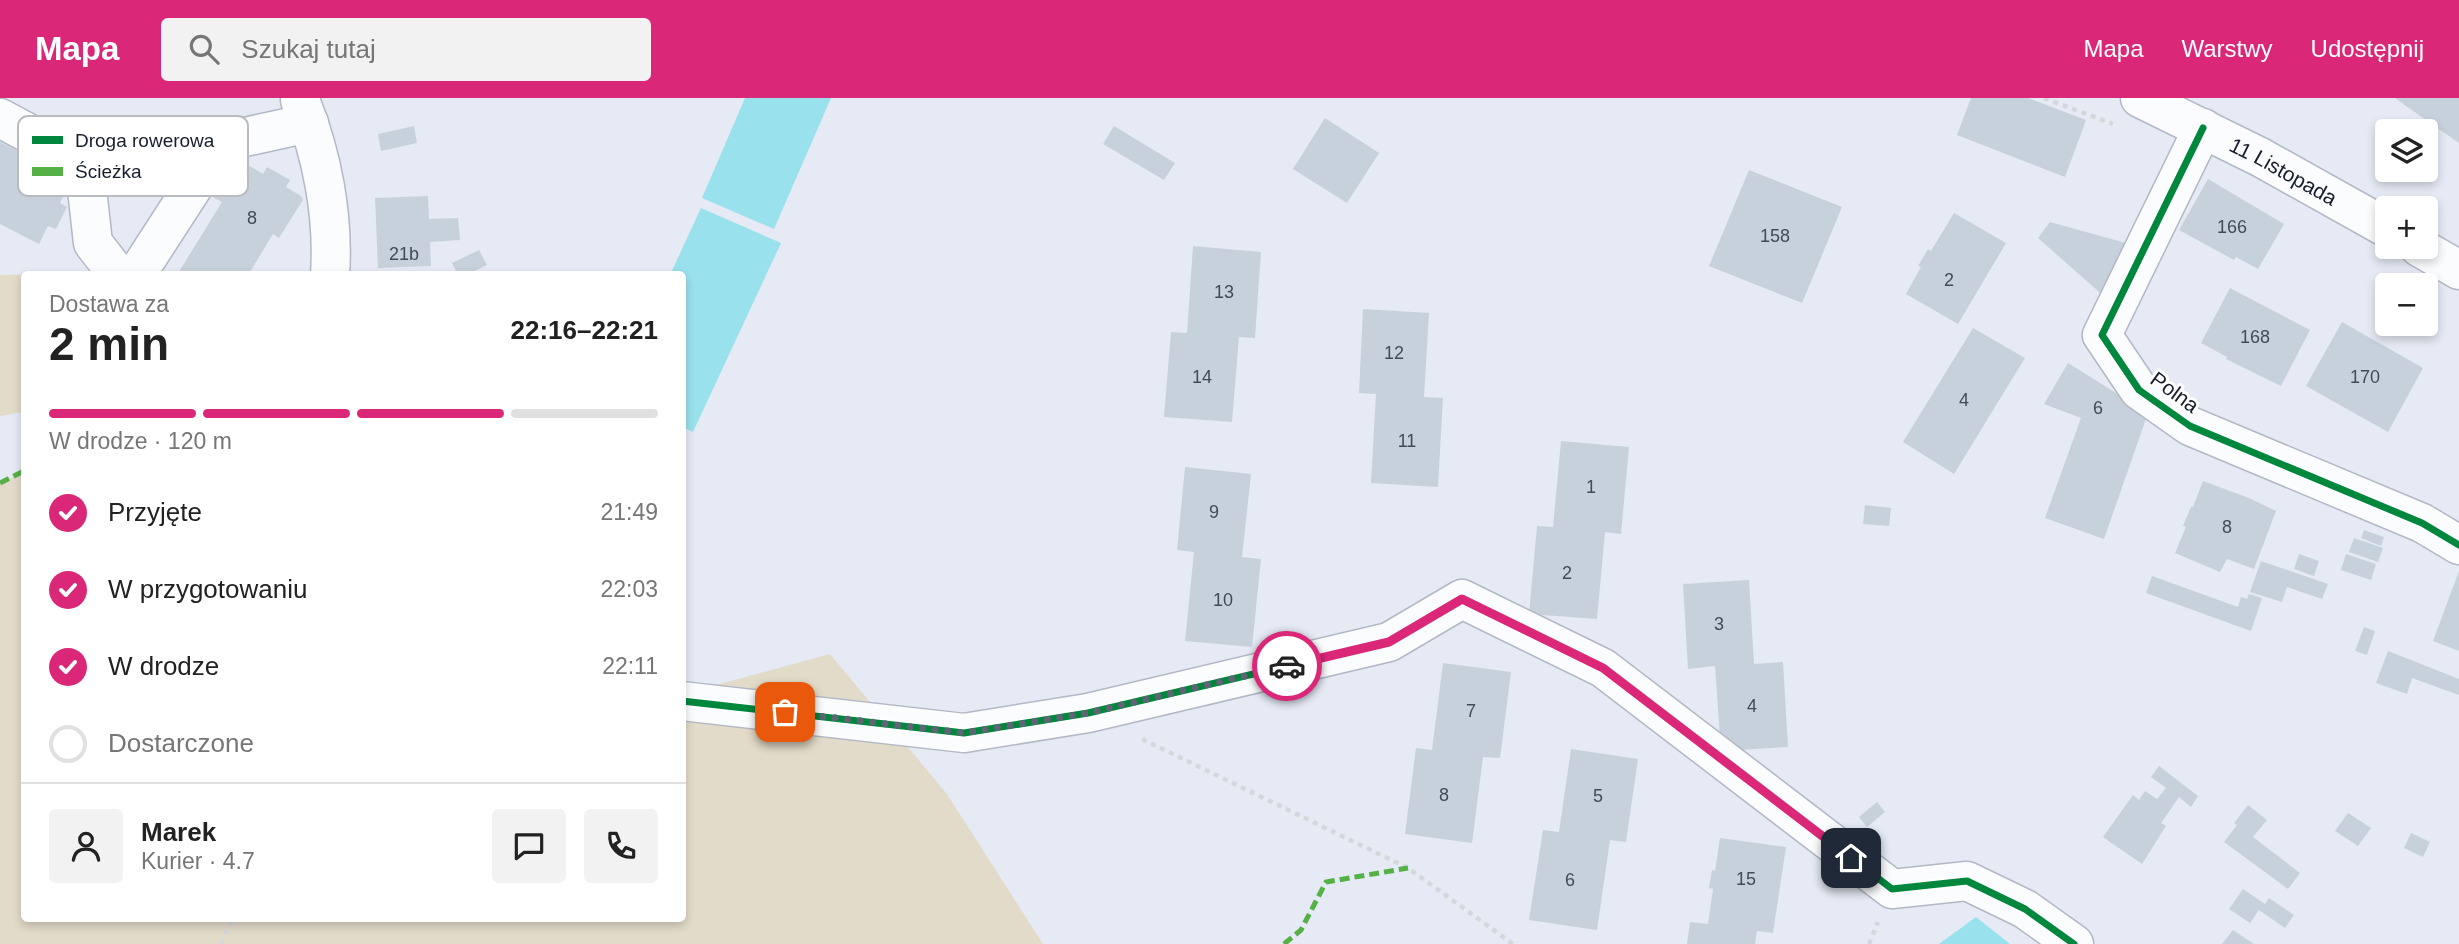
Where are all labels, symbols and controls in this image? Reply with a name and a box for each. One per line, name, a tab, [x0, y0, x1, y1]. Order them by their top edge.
search box	[161, 18, 651, 81]
text: Mapa	[35, 30, 119, 67]
icon: search	[185, 30, 223, 68]
text: Szukaj tutaj	[241, 34, 376, 64]
text: Mapa	[2083, 35, 2143, 62]
text: Warstwy	[2181, 35, 2273, 62]
text: Udostępnij	[2311, 35, 2424, 62]
legend	[18, 116, 248, 196]
map controls	[2375, 119, 2438, 336]
button: layers	[2375, 119, 2438, 182]
text: Droga rowerowa	[75, 130, 215, 151]
street label: 11 Listopada	[2226, 133, 2342, 209]
text: Ścieżka	[75, 161, 142, 182]
button: +	[2375, 196, 2438, 259]
house number: 8	[247, 208, 257, 228]
house number: 166	[2217, 217, 2247, 237]
house number: 158	[1760, 226, 1790, 246]
house number: 21b	[389, 244, 419, 264]
house number: 2	[1944, 270, 1954, 290]
button: −	[2375, 273, 2438, 336]
house number: 13	[1214, 282, 1234, 302]
text: Dostawa za	[49, 291, 169, 317]
text: 22:16–22:21	[511, 315, 658, 345]
text: 2 min	[49, 318, 169, 370]
house number: 168	[2240, 327, 2270, 347]
house number: 12	[1384, 343, 1404, 363]
house number: 14	[1192, 367, 1212, 387]
street label: Polna	[2147, 367, 2204, 417]
house number: 170	[2350, 367, 2380, 387]
house number: 4	[1959, 390, 1969, 410]
house number: 6	[2093, 398, 2103, 418]
text: W drodze · 120 m	[49, 428, 232, 454]
house number: 11	[1398, 431, 1416, 451]
house number: 1	[1586, 477, 1596, 497]
icon: check	[49, 494, 87, 532]
text: Przyjęte	[108, 497, 202, 527]
text: 21:49	[600, 499, 658, 525]
house number: 9	[1209, 502, 1219, 522]
house number: 8	[2222, 517, 2232, 537]
house number: 2	[1562, 563, 1572, 583]
icon: check	[49, 571, 87, 609]
text: W przygotowaniu	[108, 574, 307, 604]
text: 22:03	[600, 576, 658, 602]
house number: 10	[1213, 590, 1233, 610]
house number: 3	[1714, 614, 1724, 634]
courier	[1252, 631, 1322, 701]
icon: car	[1268, 647, 1306, 685]
icon: check	[49, 648, 87, 686]
text: W drodze	[108, 651, 219, 681]
text: 22:11	[602, 653, 658, 679]
pin	[755, 682, 815, 742]
icon: bag	[766, 693, 804, 731]
house number: 4	[1747, 696, 1757, 716]
house number: 7	[1466, 701, 1476, 721]
text: Dostarczone	[108, 728, 254, 758]
house number: 8	[1439, 785, 1449, 805]
house number: 5	[1593, 786, 1603, 806]
button: person	[49, 809, 123, 883]
button: chat	[492, 809, 566, 883]
button: phone	[584, 809, 658, 883]
text: Marek	[141, 817, 216, 847]
pin	[1821, 828, 1881, 888]
icon: home	[1832, 839, 1870, 877]
text: Kurier · 4.7	[141, 848, 255, 874]
house number: 15	[1736, 869, 1756, 889]
house number: 6	[1565, 870, 1575, 890]

